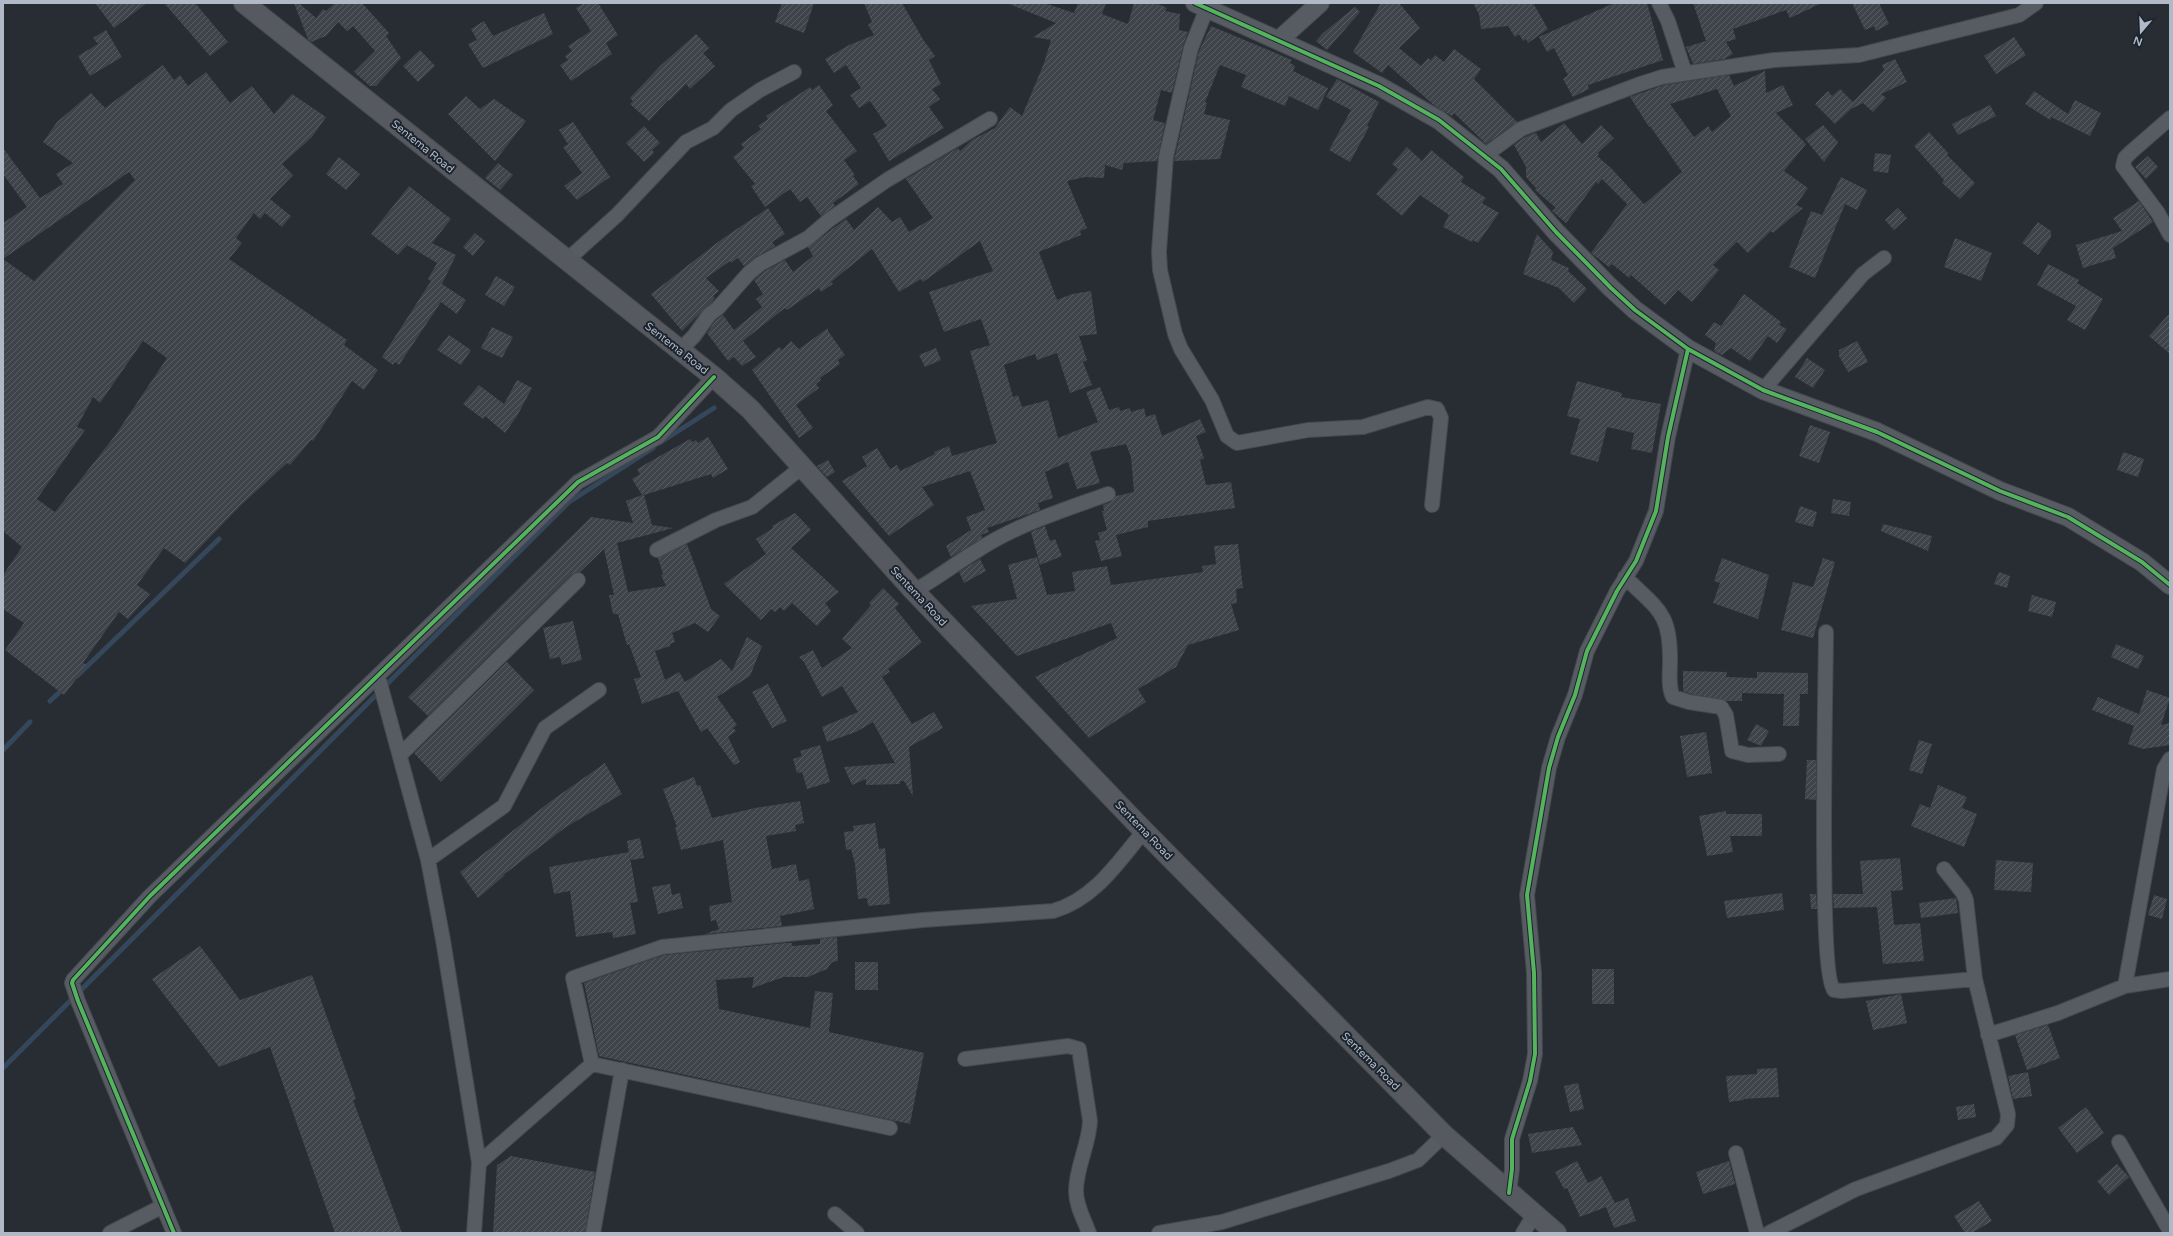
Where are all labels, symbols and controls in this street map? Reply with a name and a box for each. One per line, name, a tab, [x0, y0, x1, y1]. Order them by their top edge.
north arrow	[2121, 12, 2161, 52]
text: N	[2132, 33, 2144, 49]
street label: Sentema Road	[389, 117, 457, 176]
street label: Sentema Road	[642, 320, 711, 377]
street label: Sentema Road	[888, 564, 950, 629]
street label: Sentema Road	[1112, 798, 1175, 862]
street label: Sentema Road	[1339, 1030, 1402, 1093]

